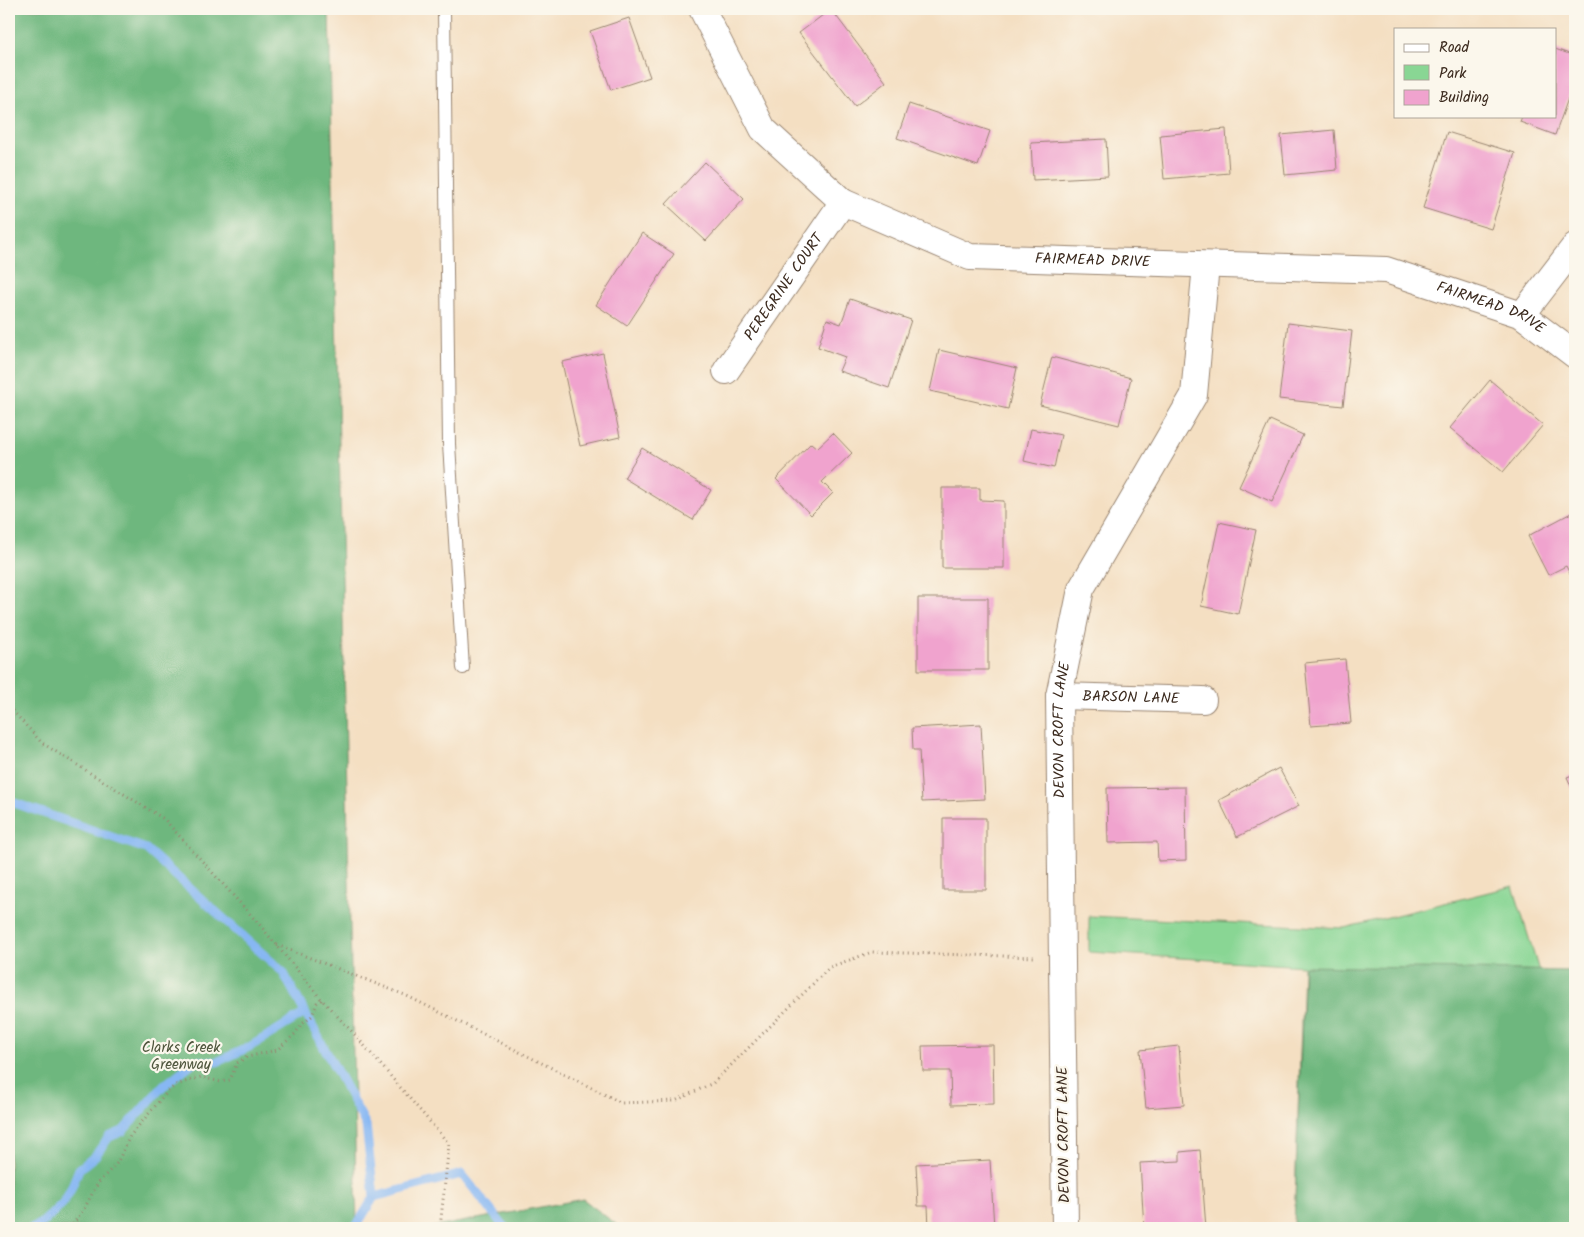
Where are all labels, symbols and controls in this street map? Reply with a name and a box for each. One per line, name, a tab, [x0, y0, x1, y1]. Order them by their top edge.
legend	[1394, 28, 1556, 118]
text: Road	[1439, 36, 1470, 60]
text: Park	[1439, 62, 1467, 86]
text: Building	[1439, 86, 1489, 110]
street label: PEREGRINE COURT	[738, 227, 831, 346]
street label: FAIRMEAD DRIVE	[1034, 247, 1152, 275]
street label: FAIRMEAD DRIVE	[1433, 275, 1551, 341]
street label: DEVON CROFT LANE	[1047, 659, 1078, 799]
street label: BARSON LANE	[1082, 685, 1181, 711]
park label: Clarks Creek Greenway	[142, 1036, 221, 1077]
street label: DEVON CROFT LANE	[1051, 1065, 1077, 1204]

